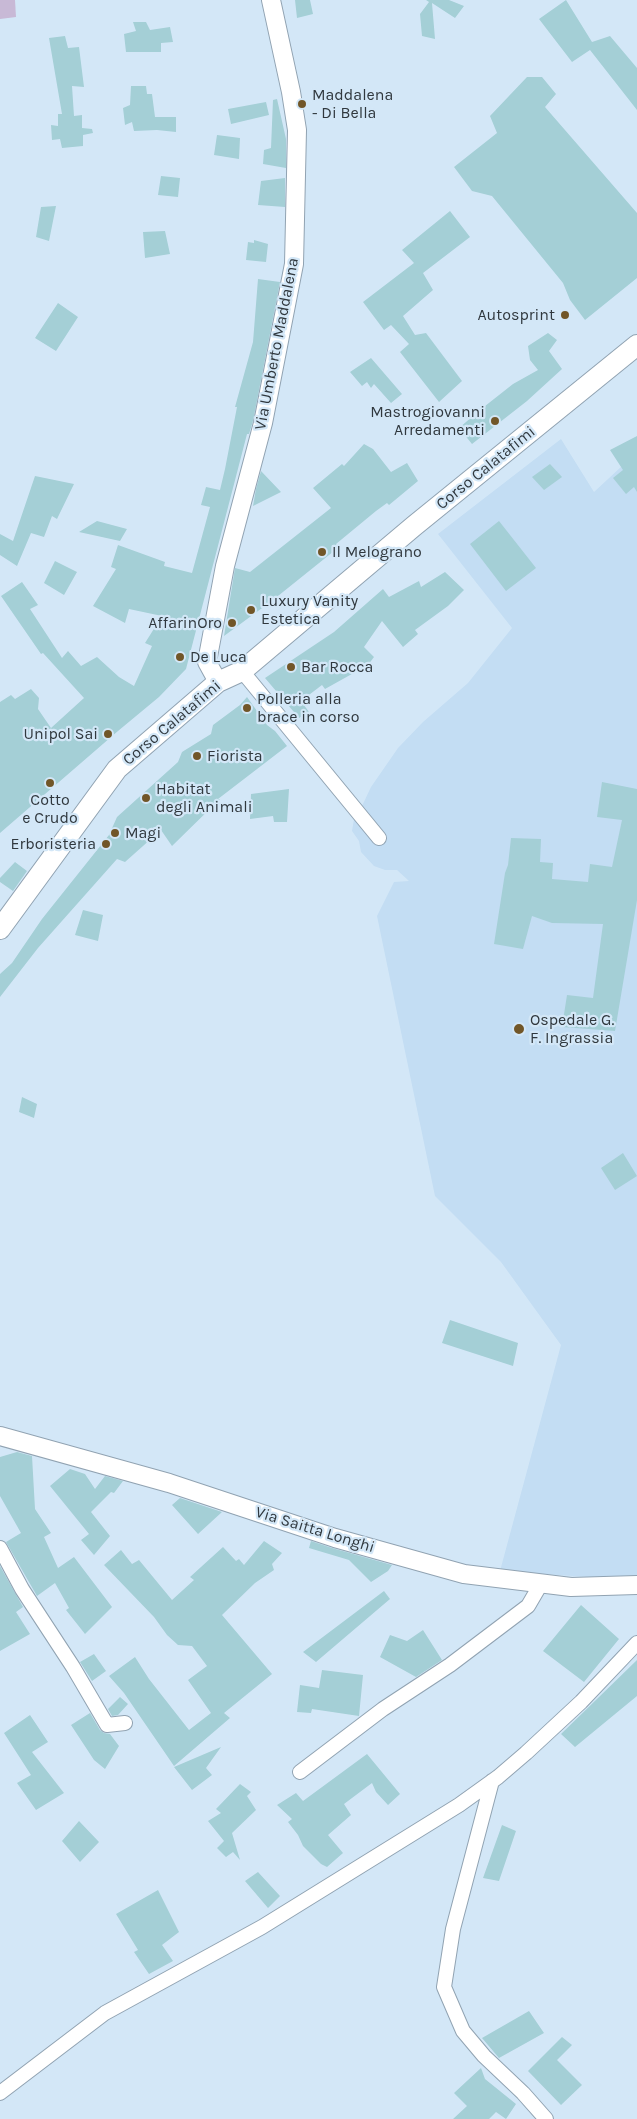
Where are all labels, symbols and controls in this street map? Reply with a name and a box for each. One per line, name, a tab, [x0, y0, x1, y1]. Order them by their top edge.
place label: Maddalena - Di Bella	[312, 85, 393, 123]
marker: Maddalena - Di Bella	[296, 98, 308, 110]
street label: Via Umberto Maddalena	[251, 256, 303, 432]
place label: Autosprint	[477, 305, 555, 325]
marker: Autosprint	[559, 309, 571, 321]
place label: Mastrogiovanni Arredamenti	[370, 402, 485, 440]
marker: Mastrogiovanni Arredamenti	[489, 415, 501, 427]
street label: Corso Calatafimi	[433, 422, 539, 514]
place label: Il Melograno	[332, 542, 422, 562]
marker: Il Melograno	[316, 546, 328, 558]
place label: Luxury Vanity Estetica	[261, 591, 358, 629]
marker: Luxury Vanity Estetica	[245, 604, 257, 616]
place label: AffarinOro	[148, 613, 222, 633]
marker: AffarinOro	[226, 617, 238, 629]
place label: De Luca	[190, 647, 247, 667]
marker: De Luca	[174, 651, 186, 663]
place label: Bar Rocca	[301, 657, 373, 677]
marker: Bar Rocca	[285, 661, 297, 673]
street label: Corso Calatafimi	[119, 676, 225, 770]
place label: Polleria alla brace in corso	[257, 689, 360, 727]
marker: Polleria alla brace in corso	[241, 702, 253, 714]
place label: Unipol Sai	[24, 724, 98, 744]
marker: Unipol Sai	[102, 728, 114, 740]
place label: Fiorista	[207, 746, 263, 766]
marker: Fiorista	[191, 750, 203, 762]
marker: Cotto e Crudo	[44, 777, 56, 789]
place label: Habitat degli Animali	[156, 779, 252, 817]
place label: Cotto e Crudo	[22, 790, 78, 828]
marker: Habitat degli Animali	[140, 792, 152, 804]
place label: Magi	[125, 823, 161, 843]
marker: Magi	[109, 827, 121, 839]
place label: Erboristeria	[10, 834, 96, 854]
marker: Erboristeria	[100, 838, 112, 850]
place label: Ospedale G. F. Ingrassia	[530, 1010, 614, 1048]
marker: Ospedale G. F. Ingrassia	[512, 1022, 526, 1036]
street label: Via Saitta Longhi	[253, 1503, 377, 1557]

